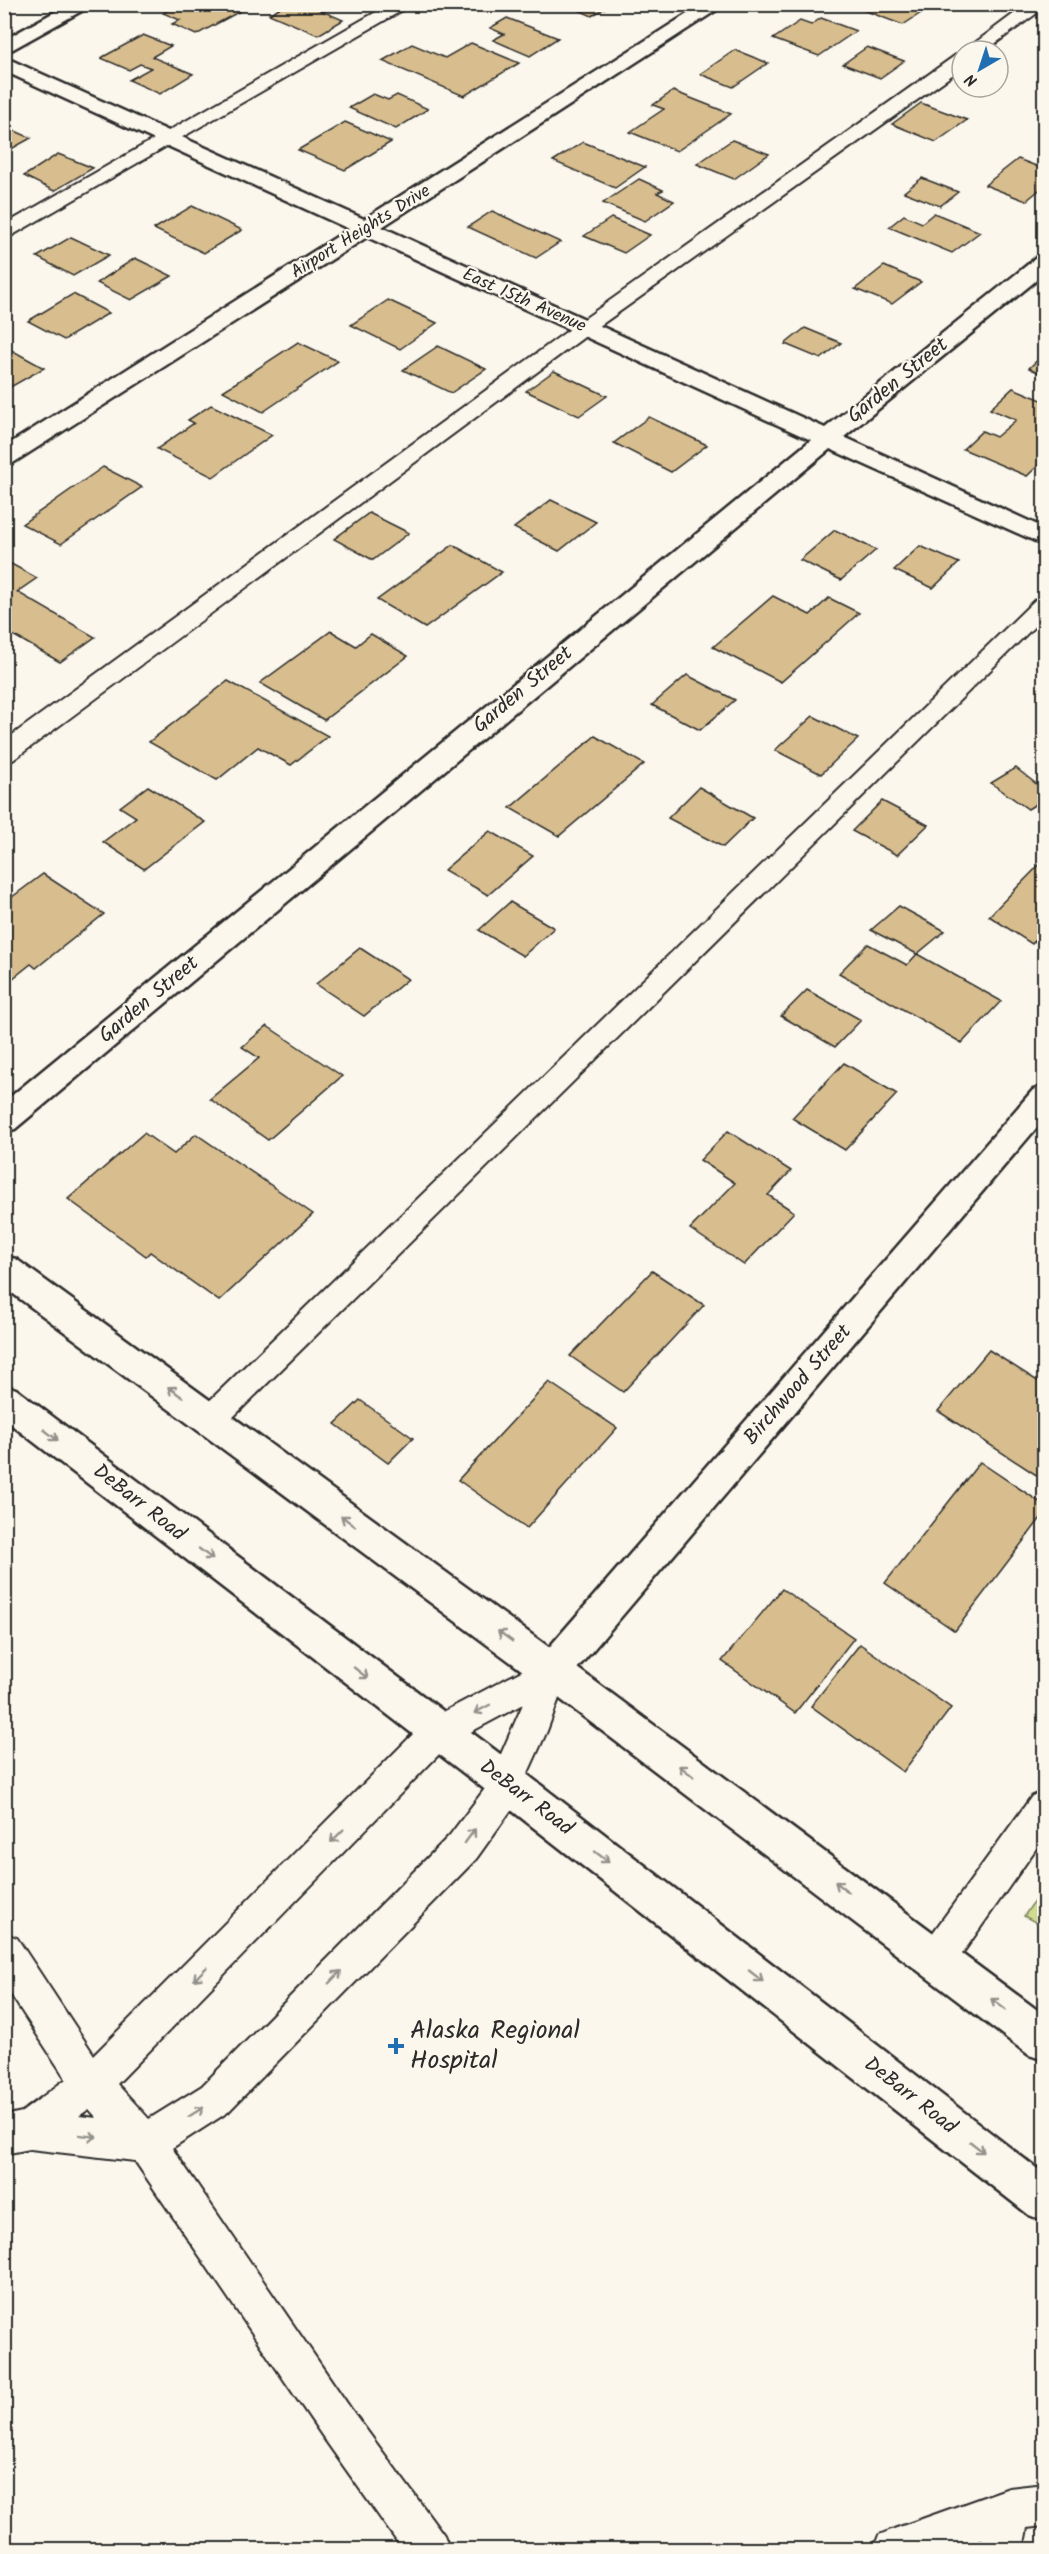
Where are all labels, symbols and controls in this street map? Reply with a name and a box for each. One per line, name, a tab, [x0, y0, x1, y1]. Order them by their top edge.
north arrow	[950, 39, 1010, 99]
text: N	[960, 67, 983, 92]
street label: Airport Heights Drive	[285, 177, 437, 287]
street label: East 15th Avenue	[457, 261, 591, 341]
street label: Garden Street	[840, 329, 957, 432]
street label: Garden Street	[465, 637, 581, 742]
street label: Garden Street	[91, 947, 207, 1052]
street label: Birchwood Street	[736, 1316, 861, 1453]
one-way arrow	[167, 1386, 183, 1399]
one-way arrow	[43, 1429, 59, 1442]
street label: DeBarr Road	[85, 1456, 193, 1550]
one-way arrow	[341, 1514, 357, 1527]
one-way arrow	[198, 1548, 214, 1561]
one-way arrow	[498, 1630, 514, 1643]
one-way arrow	[352, 1667, 368, 1679]
one-way arrow	[474, 1704, 492, 1715]
street label: DeBarr Road	[472, 1752, 581, 1845]
one-way arrow	[678, 1764, 694, 1777]
one-way arrow	[330, 1828, 345, 1843]
one-way arrow	[464, 1829, 477, 1845]
one-way arrow	[594, 1850, 610, 1863]
one-way arrow	[835, 1881, 851, 1893]
one-way arrow	[192, 1967, 207, 1982]
one-way arrow	[328, 1969, 343, 1984]
one-way arrow	[748, 1970, 764, 1983]
one-way arrow	[990, 1998, 1006, 2011]
place label: Alaska Regional Hospital	[410, 2010, 580, 2082]
marker: Alaska Regional Hospital	[387, 2037, 405, 2055]
street label: DeBarr Road	[856, 2049, 964, 2143]
one-way arrow	[187, 2105, 204, 2118]
one-way arrow	[77, 2131, 97, 2142]
one-way arrow	[968, 2141, 984, 2154]

